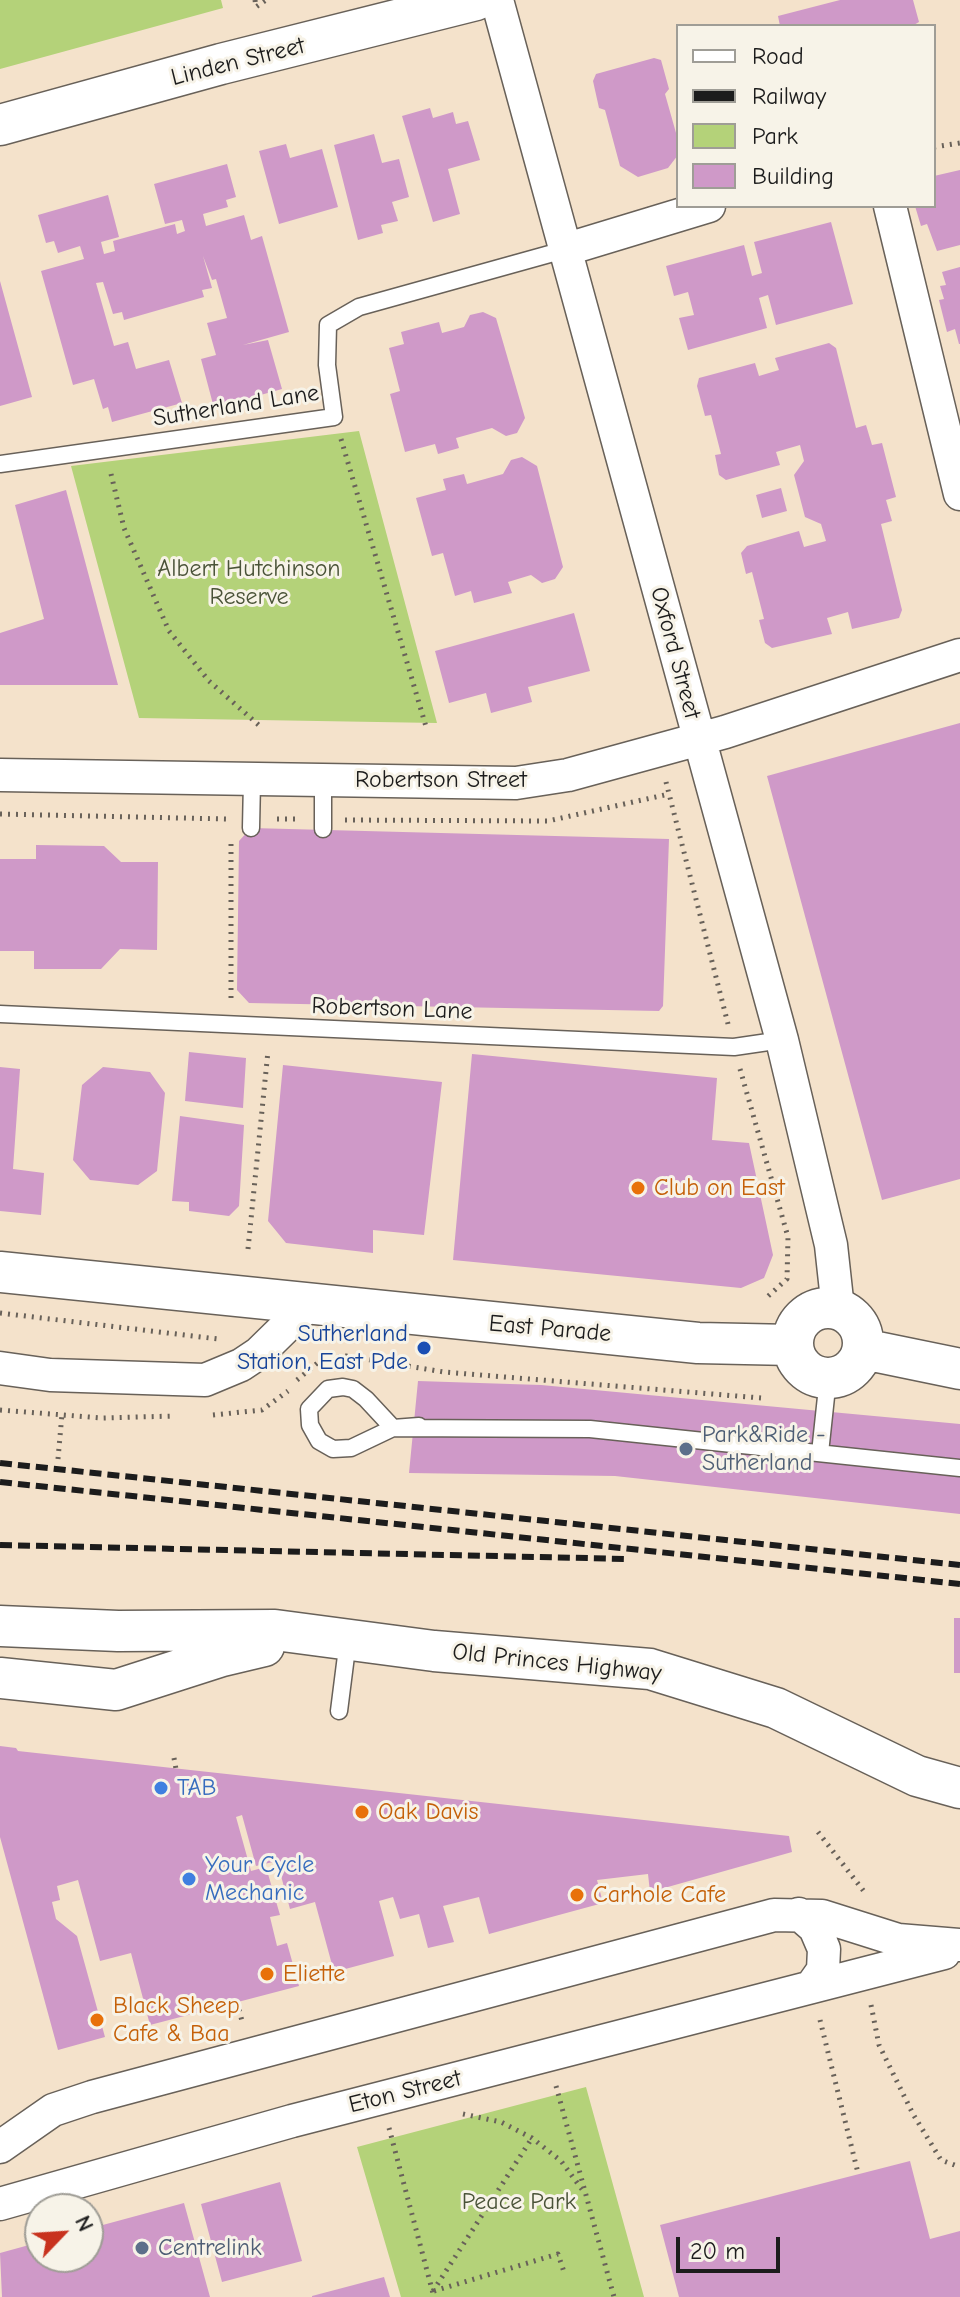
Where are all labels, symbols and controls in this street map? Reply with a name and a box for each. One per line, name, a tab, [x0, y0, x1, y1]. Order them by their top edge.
legend	[676, 24, 936, 208]
street label: Linden Street	[168, 31, 308, 93]
text: Road	[752, 42, 804, 70]
text: Railway	[752, 82, 826, 110]
text: Park	[752, 122, 798, 150]
text: Building	[752, 162, 834, 190]
street label: Sutherland Lane	[151, 379, 321, 433]
park label: Albert Hutchinson Reserve	[157, 555, 341, 611]
street label: Oxford Street	[644, 584, 706, 722]
street label: Robertson Street	[355, 766, 527, 794]
street label: Robertson Lane	[311, 992, 473, 1026]
place label: Club on East	[654, 1174, 785, 1202]
marker: Club on East	[629, 1179, 647, 1197]
street label: East Parade	[488, 1309, 612, 1349]
place label: Sutherland Station, East Pde	[237, 1320, 408, 1376]
marker: Sutherland Station, East Pde	[415, 1339, 433, 1357]
place label: Park&Ride - Sutherland	[702, 1421, 826, 1477]
marker: Park&Ride - Sutherland	[677, 1440, 695, 1458]
street label: Old Princes Highway	[451, 1638, 663, 1688]
place label: TAB	[177, 1774, 216, 1802]
marker: TAB	[152, 1779, 170, 1797]
place label: Oak Davis	[378, 1798, 478, 1826]
marker: Oak Davis	[353, 1803, 371, 1821]
place label: Your Cycle Mechanic	[205, 1851, 314, 1907]
marker: Your Cycle Mechanic	[180, 1870, 198, 1888]
place label: Carhole Cafe	[593, 1881, 726, 1909]
marker: Carhole Cafe	[568, 1886, 586, 1904]
place label: Eliette	[283, 1960, 345, 1988]
marker: Eliette	[258, 1965, 276, 1983]
place label: Black Sheep Cafe & Baa	[113, 1992, 240, 2048]
marker: Black Sheep Cafe & Baa	[88, 2011, 106, 2029]
street label: Eton Street	[346, 2064, 464, 2120]
park label: Peace Park	[462, 2188, 576, 2216]
north arrow	[24, 2193, 104, 2273]
text: N	[69, 2212, 99, 2236]
scale bar	[680, 2221, 784, 2271]
place label: Centrelink	[158, 2234, 262, 2262]
text: 20 m	[690, 2237, 745, 2265]
marker: Centrelink	[133, 2239, 151, 2257]

